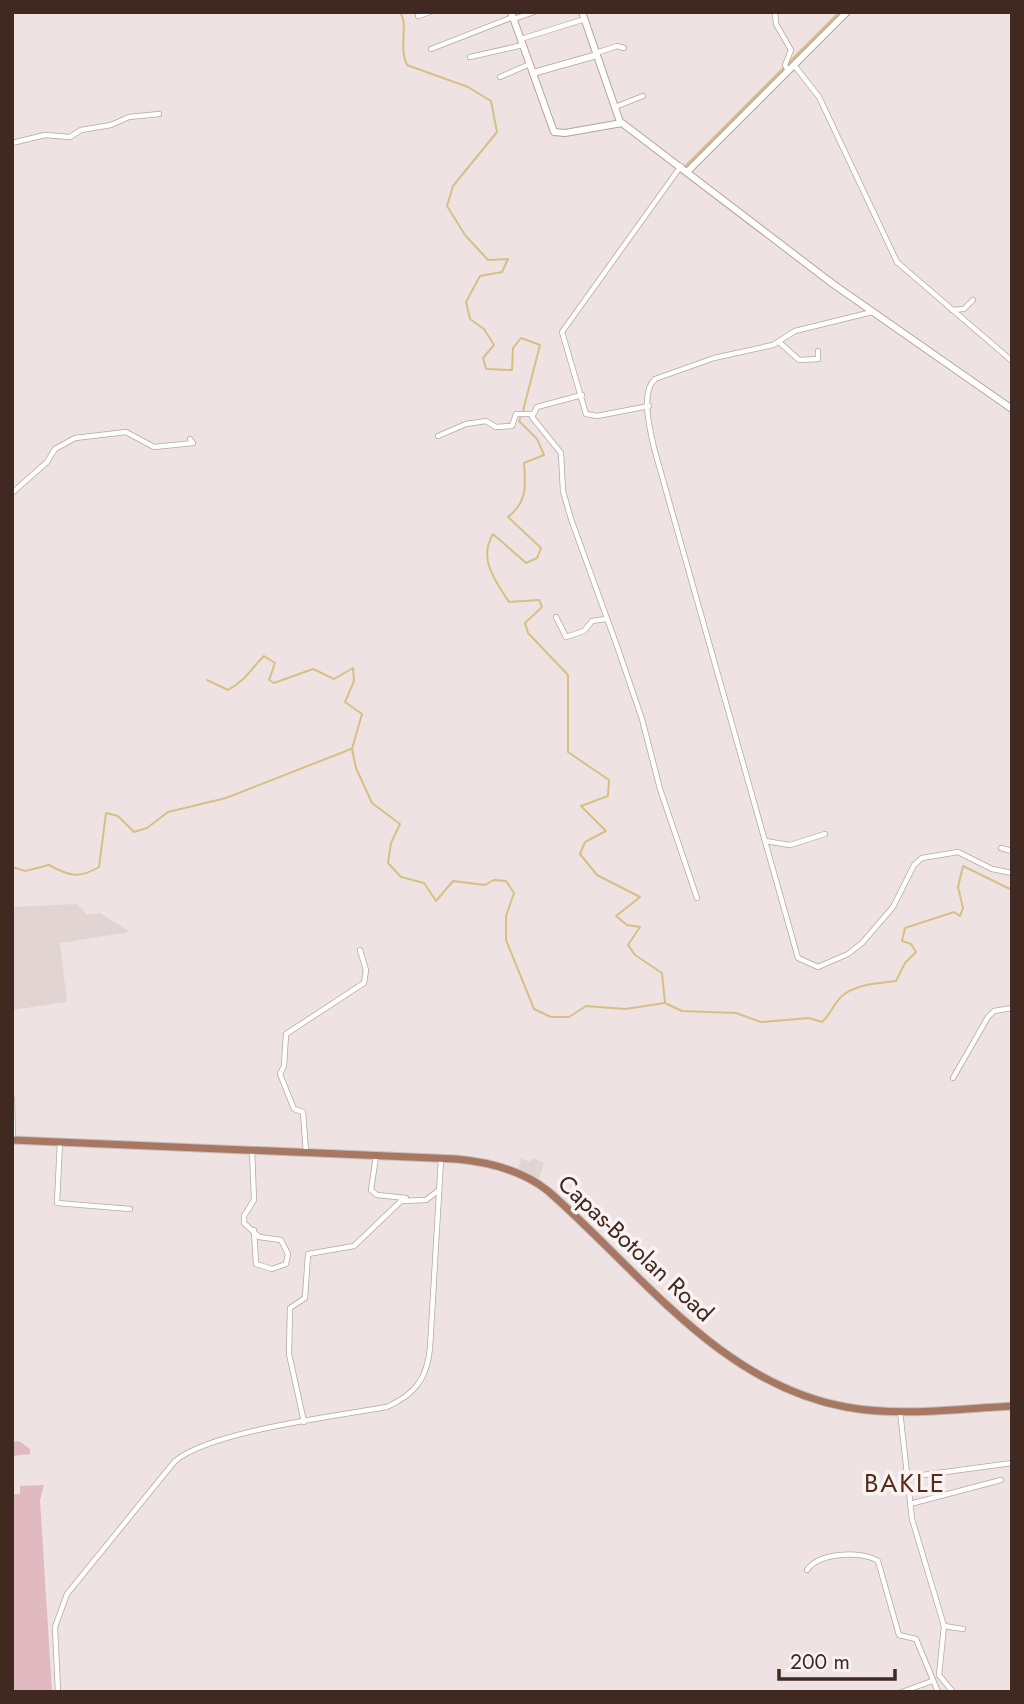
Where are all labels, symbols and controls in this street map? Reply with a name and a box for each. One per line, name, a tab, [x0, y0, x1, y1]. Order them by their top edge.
street label: Capas-Botolan Road	[550, 1166, 722, 1330]
district label: BAKLE	[864, 1464, 946, 1502]
scale bar	[779, 1638, 894, 1682]
text: 200 m	[790, 1647, 850, 1677]

